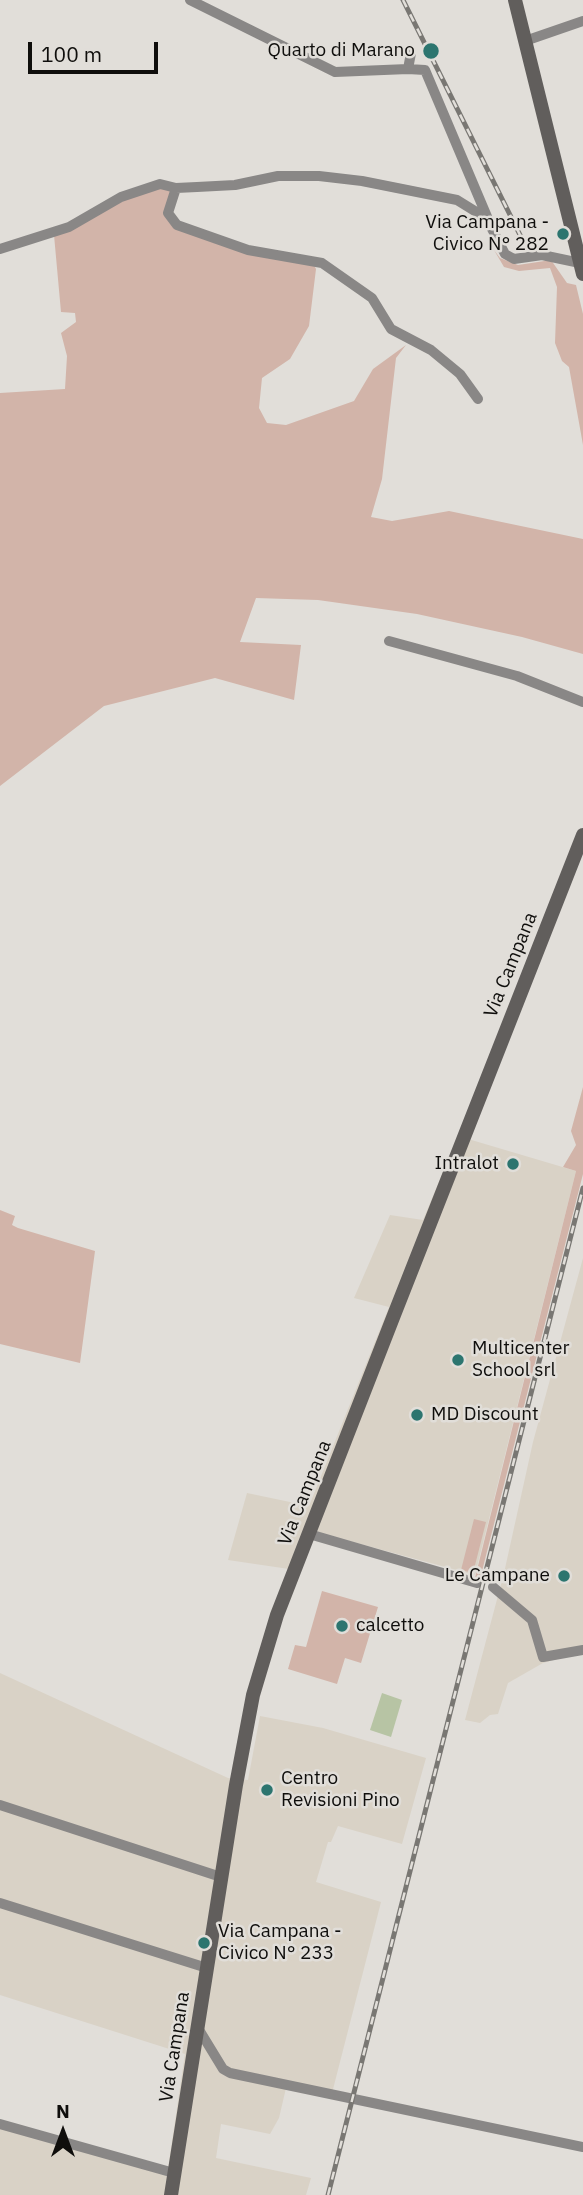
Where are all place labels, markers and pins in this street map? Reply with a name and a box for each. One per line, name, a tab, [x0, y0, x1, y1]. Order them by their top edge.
place label: Quarto di Marano	[268, 40, 415, 62]
marker: Quarto di Marano	[421, 41, 441, 61]
place label: Via Campana - Civico N° 282	[425, 212, 549, 256]
marker: Via Campana - Civico N° 282	[555, 226, 571, 242]
place label: Intralot	[434, 1153, 499, 1175]
marker: Intralot	[505, 1156, 521, 1172]
place label: Multicenter School srl	[472, 1338, 569, 1382]
marker: Multicenter School srl	[450, 1352, 466, 1368]
place label: MD Discount	[431, 1404, 539, 1426]
marker: MD Discount	[409, 1407, 425, 1423]
place label: Le Campane	[445, 1565, 550, 1587]
marker: Le Campane	[556, 1568, 572, 1584]
place label: calcetto	[356, 1615, 424, 1637]
marker: calcetto	[334, 1618, 350, 1634]
place label: Centro Revisioni Pino	[281, 1768, 400, 1812]
marker: Centro Revisioni Pino	[259, 1782, 275, 1798]
place label: Via Campana - Civico N° 233	[218, 1921, 342, 1965]
marker: Via Campana - Civico N° 233	[196, 1935, 212, 1951]

